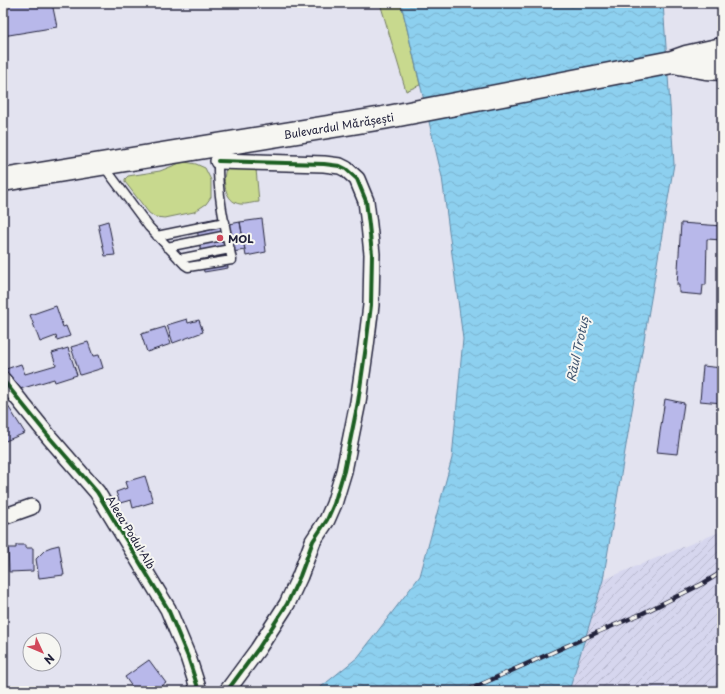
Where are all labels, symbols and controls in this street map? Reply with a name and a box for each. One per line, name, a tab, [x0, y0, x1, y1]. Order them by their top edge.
street label: Bulevardul Mărășești	[282, 108, 395, 143]
place label: MOL	[228, 230, 254, 247]
marker: MOL	[215, 233, 225, 243]
water label: Râul Trotuș	[561, 313, 593, 383]
street label: Aleea Podul Alb	[102, 492, 160, 572]
north arrow	[22, 632, 62, 672]
text: N	[40, 650, 59, 669]

